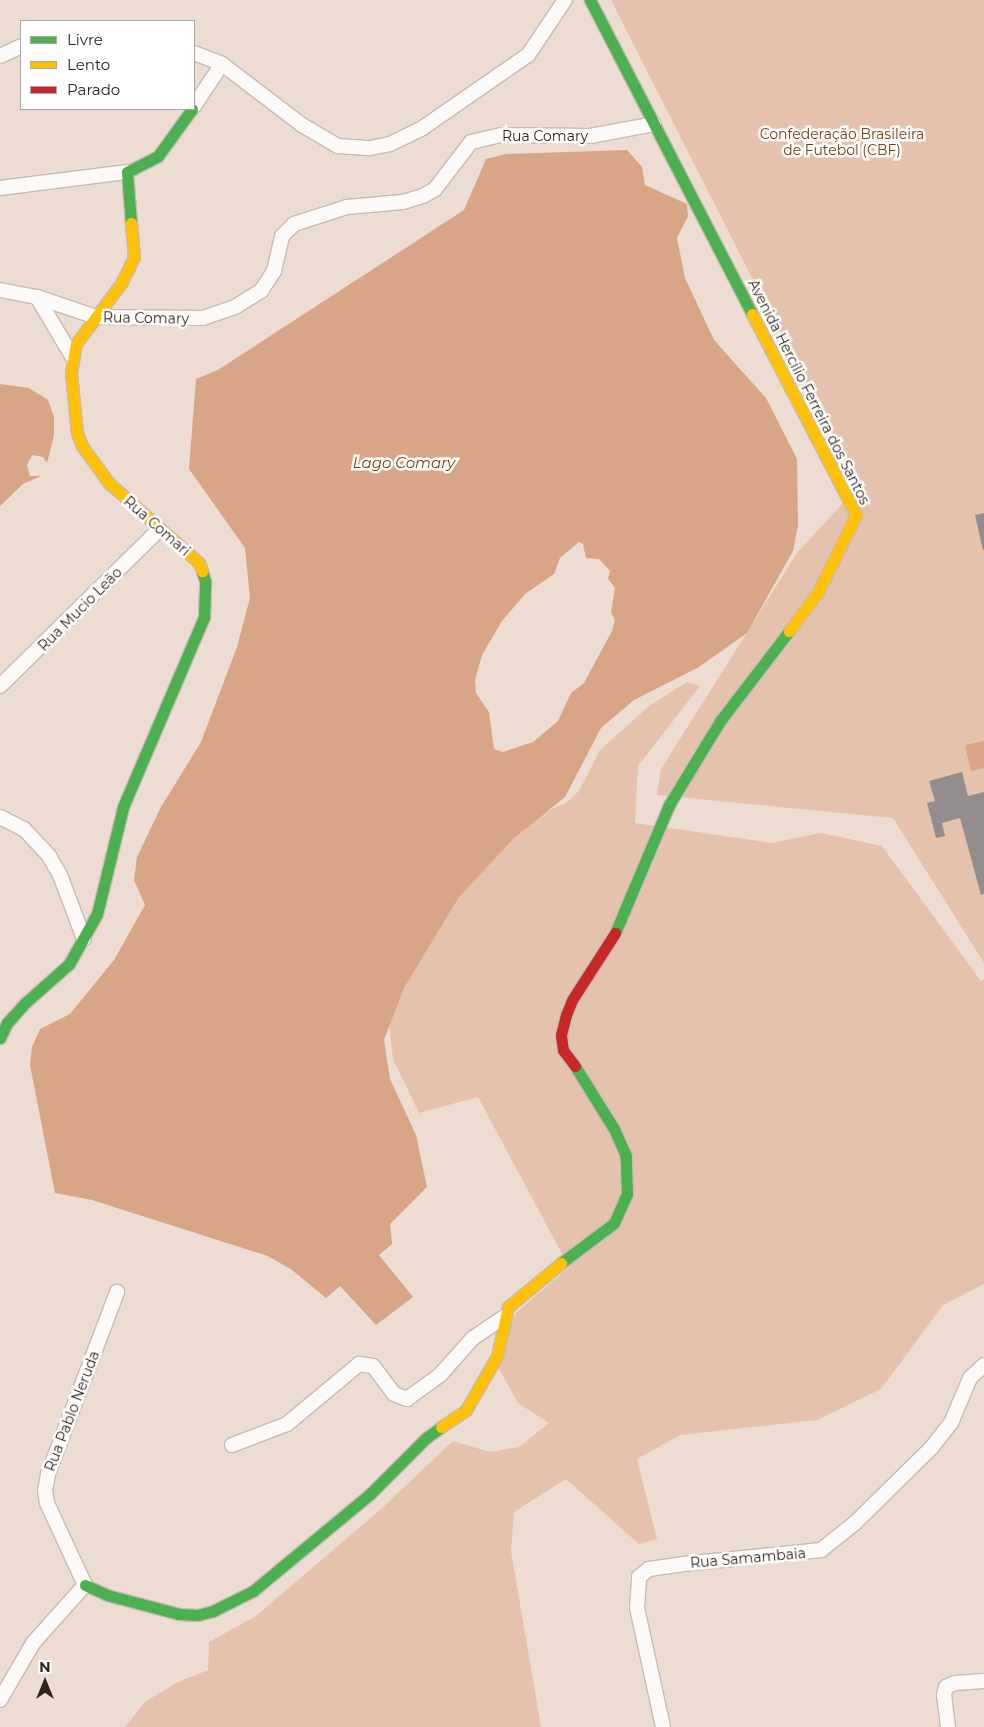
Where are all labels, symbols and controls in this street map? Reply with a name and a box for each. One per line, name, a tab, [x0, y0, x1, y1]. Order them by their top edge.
legend	[20, 20, 195, 110]
text: Livre	[67, 30, 103, 49]
text: Lento	[67, 55, 110, 74]
text: Parado	[67, 80, 120, 99]
park label: Confederação Brasileira de Futebol (CBF)	[760, 126, 924, 158]
street label: Rua Comary	[502, 128, 588, 144]
street label: Avenida Hercílio Ferreira dos Santos	[745, 277, 873, 507]
street label: Rua Comary	[103, 309, 189, 327]
water label: Lago Comary	[353, 454, 455, 472]
street label: Rua Comari	[120, 493, 194, 559]
street label: Rua Mucio Leão	[35, 564, 125, 654]
street label: Rua Pablo Neruda	[41, 1348, 103, 1474]
street label: Rua Samambaia	[689, 1545, 807, 1571]
north arrow	[20, 1657, 70, 1707]
text: N	[39, 1658, 51, 1676]

